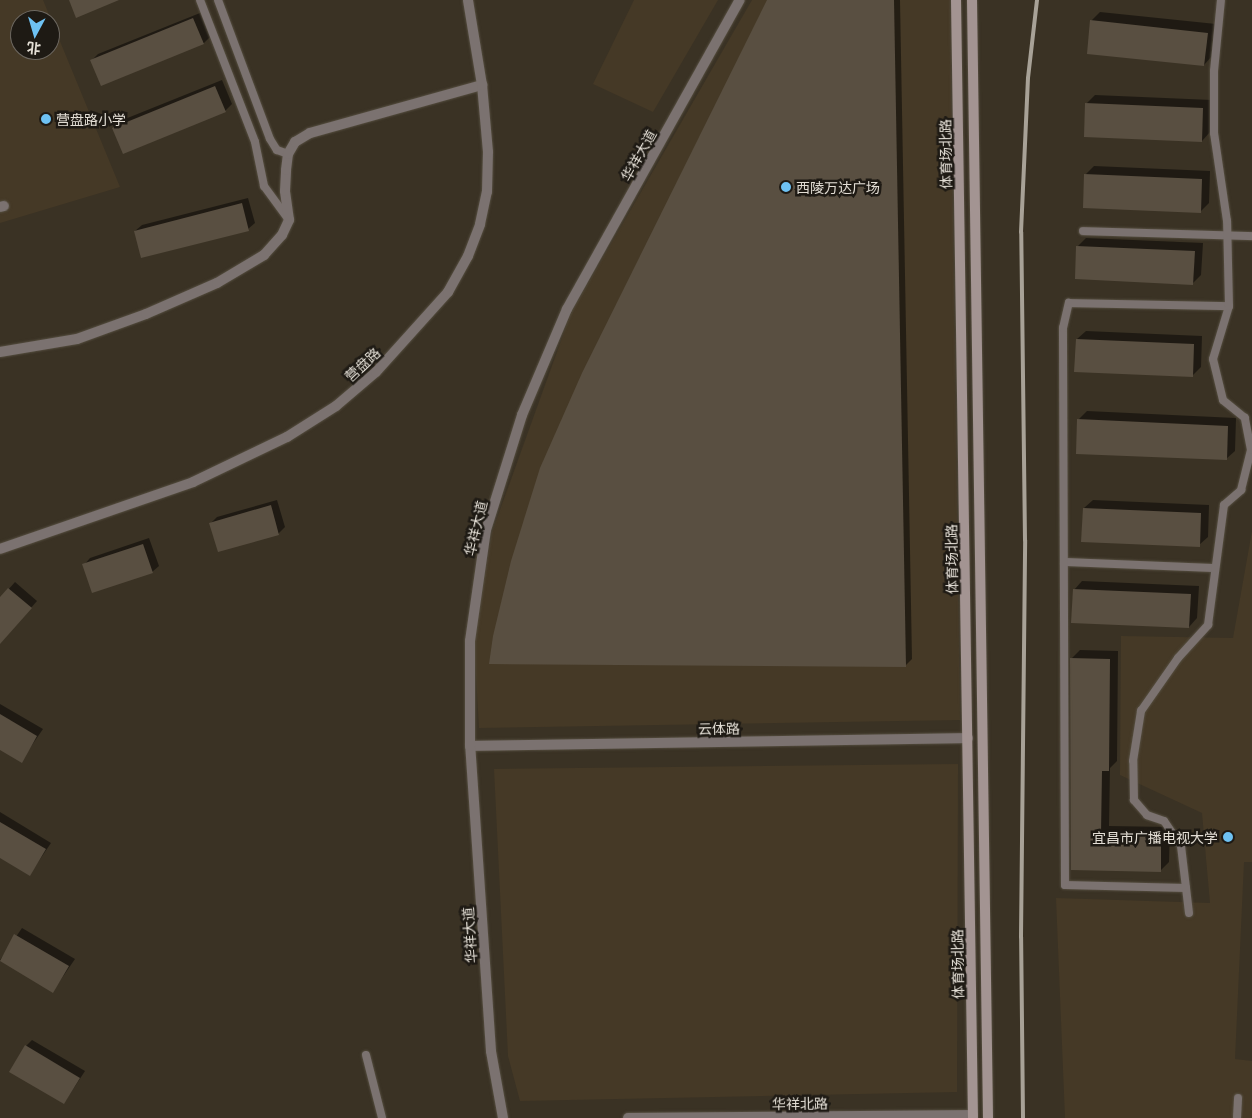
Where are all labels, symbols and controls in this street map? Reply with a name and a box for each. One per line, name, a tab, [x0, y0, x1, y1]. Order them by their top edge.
north arrow	[10, 10, 60, 60]
text: 北	[26, 38, 42, 60]
place label: 营盘路小学	[56, 111, 126, 127]
marker: 营盘路小学	[40, 113, 52, 125]
street label: 体育场北路	[936, 119, 954, 189]
street label: 华祥大道	[617, 126, 659, 184]
place label: 西陵万达广场	[796, 179, 880, 195]
marker: 西陵万达广场	[780, 181, 792, 193]
street label: 营盘路	[341, 344, 383, 384]
street label: 华祥大道	[461, 499, 489, 557]
street label: 体育场北路	[942, 524, 960, 594]
street label: 云体路	[698, 719, 740, 737]
place label: 宜昌市广播电视大学	[1092, 829, 1218, 845]
marker: 宜昌市广播电视大学	[1222, 831, 1234, 843]
street label: 华祥大道	[459, 906, 479, 964]
street label: 体育场北路	[948, 929, 966, 999]
street label: 华祥北路	[772, 1094, 828, 1112]

